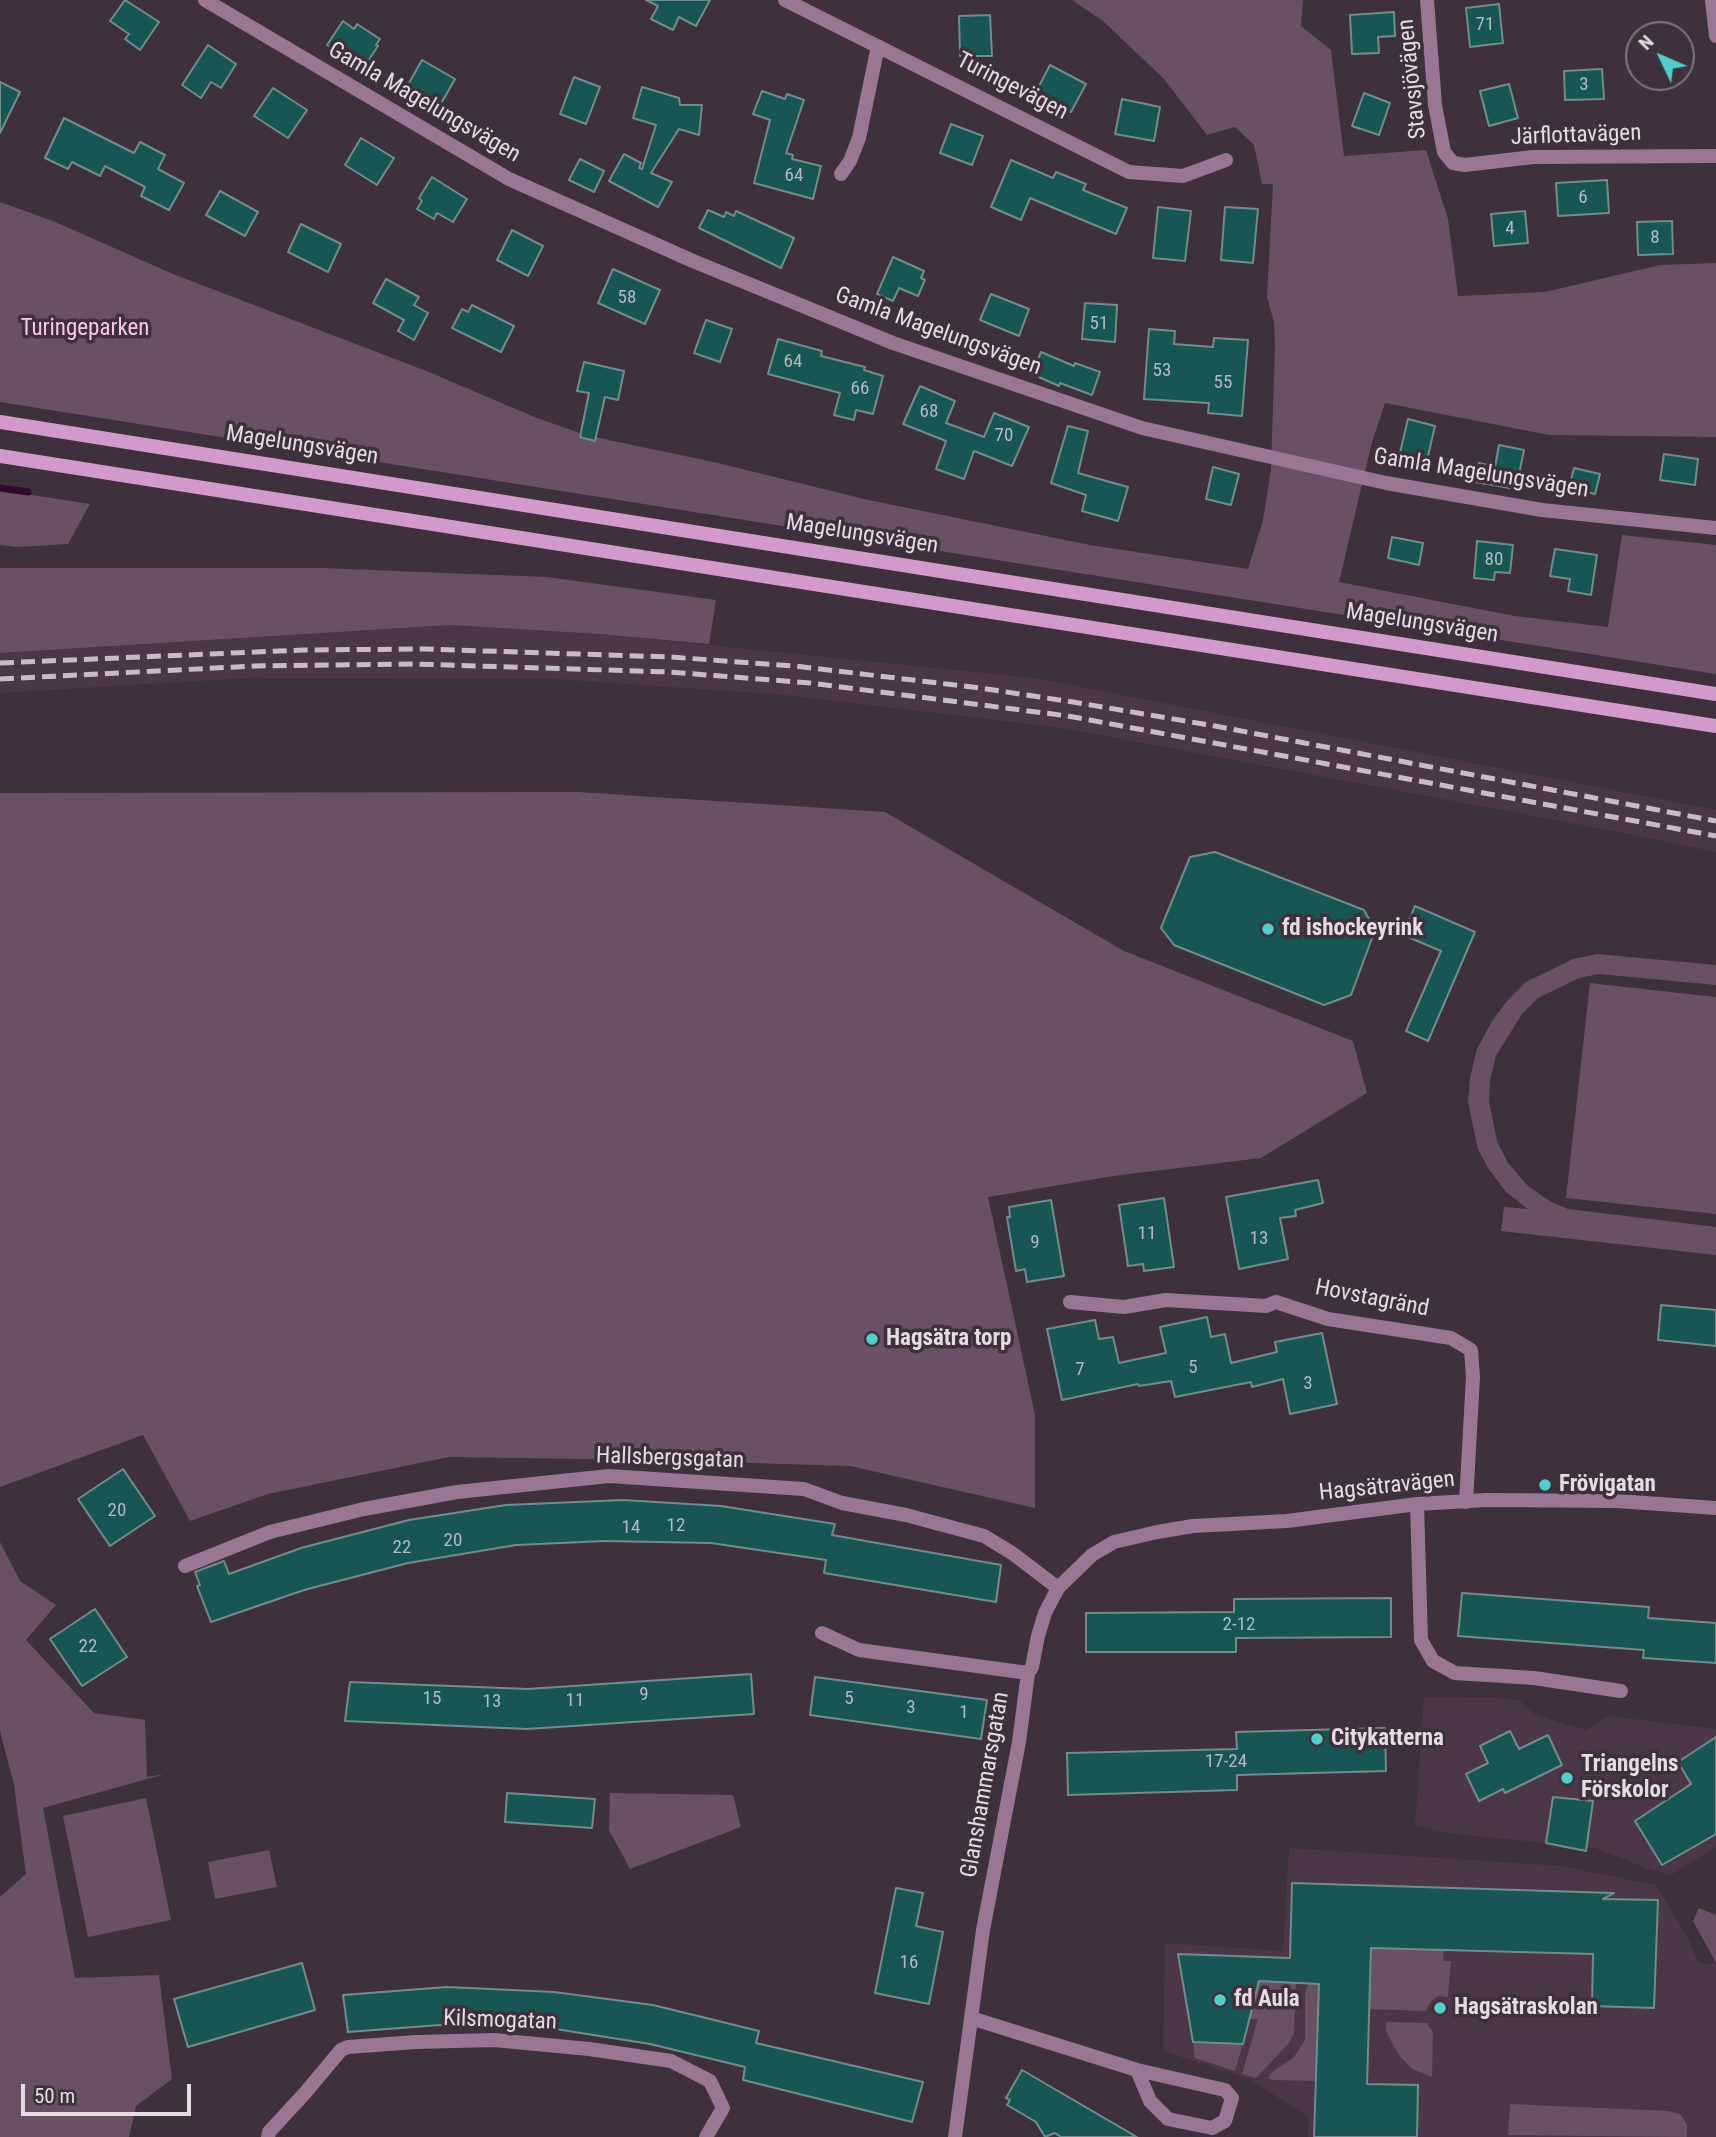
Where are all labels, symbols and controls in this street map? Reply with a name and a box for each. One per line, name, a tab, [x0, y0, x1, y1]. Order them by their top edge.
house number: 71	[1476, 14, 1494, 36]
street label: Stavsjövägen	[1393, 18, 1433, 140]
north arrow	[1625, 21, 1695, 91]
text: N	[1634, 30, 1658, 55]
street label: Gamla Magelungsvägen	[323, 37, 525, 169]
street label: Turingevägen	[952, 47, 1072, 127]
house number: 3	[1579, 74, 1589, 96]
street label: Järflottavägen	[1510, 120, 1642, 152]
house number: 64	[785, 165, 803, 187]
house number: 6	[1578, 187, 1588, 209]
house number: 4	[1505, 218, 1515, 240]
house number: 8	[1650, 227, 1660, 249]
street label: Gamla Magelungsvägen	[831, 282, 1045, 382]
house number: 58	[618, 287, 636, 309]
house number: 51	[1090, 313, 1108, 335]
park label: Turingeparken	[20, 315, 150, 343]
house number: 64	[784, 351, 802, 373]
house number: 53	[1153, 360, 1171, 382]
house number: 55	[1214, 372, 1232, 394]
house number: 66	[851, 378, 869, 400]
house number: 68	[920, 401, 938, 423]
street label: Magelungsvägen	[224, 420, 380, 472]
house number: 70	[995, 425, 1013, 447]
street label: Gamla Magelungsvägen	[1372, 443, 1590, 505]
street label: Magelungsvägen	[784, 509, 940, 561]
house number: 80	[1485, 549, 1503, 571]
street label: Magelungsvägen	[1344, 598, 1500, 650]
place label: fd ishockeyrink	[1282, 915, 1423, 943]
marker: fd ishockeyrink	[1260, 921, 1276, 937]
house number: 11	[1138, 1223, 1156, 1245]
house number: 13	[1250, 1228, 1268, 1250]
house number: 9	[1030, 1232, 1040, 1254]
street label: Hovstagränd	[1313, 1274, 1431, 1324]
place label: Hagsätra torp	[886, 1325, 1011, 1353]
marker: Hagsätra torp	[864, 1331, 880, 1347]
house number: 5	[1188, 1357, 1198, 1379]
house number: 7	[1075, 1359, 1085, 1381]
house number: 3	[1303, 1373, 1313, 1395]
street label: Hallsbergsgatan	[595, 1443, 745, 1475]
street label: Hagsätravägen	[1318, 1466, 1456, 1508]
place label: Frövigatan	[1559, 1471, 1656, 1499]
marker: Frövigatan	[1537, 1477, 1553, 1493]
house number: 20	[108, 1500, 126, 1522]
house number: 12	[667, 1515, 685, 1537]
house number: 14	[622, 1517, 640, 1539]
house number: 20	[444, 1530, 462, 1552]
house number: 22	[393, 1537, 411, 1559]
house number: 2-12	[1223, 1614, 1255, 1636]
house number: 22	[79, 1636, 97, 1658]
house number: 9	[639, 1684, 649, 1706]
house number: 15	[423, 1688, 441, 1710]
house number: 5	[844, 1688, 854, 1710]
house number: 11	[566, 1690, 584, 1712]
street label: Glanshammarsgatan	[956, 1690, 1016, 1880]
house number: 13	[483, 1691, 501, 1713]
house number: 3	[906, 1697, 916, 1719]
house number: 1	[959, 1702, 969, 1724]
place label: Citykatterna	[1331, 1725, 1444, 1753]
marker: Citykatterna	[1309, 1731, 1325, 1747]
house number: 17-24	[1205, 1751, 1247, 1773]
place label: Triangelns Förskolor	[1581, 1751, 1678, 1805]
marker: Triangelns Förskolor	[1559, 1770, 1575, 1786]
house number: 16	[900, 1952, 918, 1974]
place label: fd Aula	[1234, 1986, 1300, 2014]
marker: fd Aula	[1212, 1992, 1228, 2008]
place label: Hagsätraskolan	[1454, 1994, 1598, 2022]
marker: Hagsätraskolan	[1432, 2000, 1448, 2016]
street label: Kilsmogatan	[443, 2005, 557, 2037]
scale bar	[24, 2070, 194, 2114]
text: 50 m	[34, 2084, 75, 2108]

